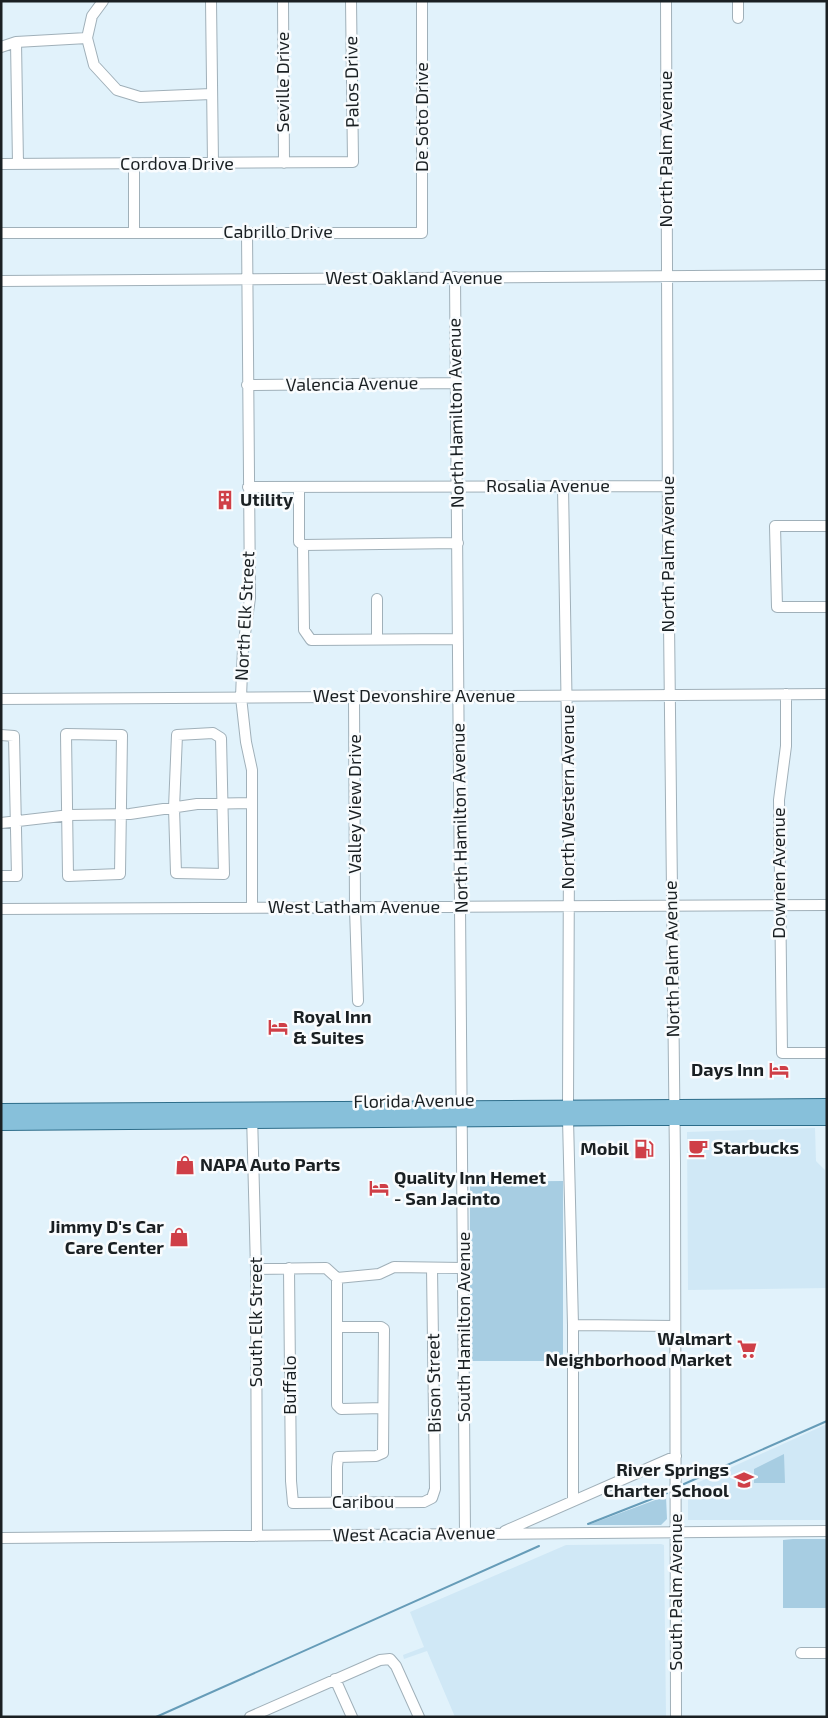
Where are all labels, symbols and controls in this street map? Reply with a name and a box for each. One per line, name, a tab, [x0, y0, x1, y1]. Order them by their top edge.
street label: Seville Drive	[271, 32, 293, 132]
street label: Palos Drive	[339, 36, 363, 128]
street label: De Soto Drive	[410, 62, 432, 172]
street label: North Palm Avenue	[654, 71, 676, 227]
street label: Cordova Drive	[120, 152, 234, 174]
street label: Cabrillo Drive	[223, 220, 333, 242]
street label: West Oakland Avenue	[325, 266, 503, 288]
street label: North Hamilton Avenue	[442, 318, 468, 508]
street label: Valencia Avenue	[285, 371, 419, 395]
street label: Rosalia Avenue	[486, 474, 610, 496]
street label: North Palm Avenue	[656, 476, 678, 632]
place label: Utility	[240, 488, 294, 510]
building icon: Utility	[214, 489, 236, 511]
street label: North Elk Street	[230, 550, 258, 681]
street label: West Devonshire Avenue	[313, 684, 515, 706]
street label: North Western Avenue	[556, 705, 578, 889]
street label: North Hamilton Avenue	[446, 723, 472, 913]
street label: Valley View Drive	[343, 734, 365, 874]
street label: Downen Avenue	[767, 807, 789, 939]
street label: North Palm Avenue	[659, 880, 683, 1038]
street label: West Latham Avenue	[268, 895, 440, 917]
place label: Royal Inn & Suites	[293, 1005, 372, 1048]
hotel icon: Royal Inn & Suites	[267, 1016, 289, 1038]
place label: Days Inn	[691, 1058, 764, 1080]
hotel icon: Days Inn	[768, 1059, 790, 1081]
street label: Florida Avenue	[353, 1088, 475, 1112]
place label: Starbucks	[713, 1136, 799, 1158]
place label: Mobil	[580, 1137, 629, 1159]
cafe icon: Starbucks	[687, 1137, 709, 1159]
fuel station icon: Mobil	[633, 1138, 655, 1160]
place label: NAPA Auto Parts	[200, 1153, 340, 1175]
shop icon: NAPA Auto Parts	[174, 1154, 196, 1176]
place label: Quality Inn Hemet - San Jacinto	[394, 1166, 547, 1209]
hotel icon: Quality Inn Hemet - San Jacinto	[368, 1177, 390, 1199]
place label: Jimmy D's Car Care Center	[49, 1215, 164, 1258]
shop icon: Jimmy D's Car Care Center	[168, 1226, 190, 1248]
street label: South Hamilton Avenue	[452, 1232, 474, 1422]
street label: South Elk Street	[244, 1257, 266, 1387]
place label: Walmart Neighborhood Market	[545, 1327, 733, 1370]
street label: Bison Street	[421, 1333, 445, 1433]
supermarket icon: Walmart Neighborhood Market	[736, 1338, 758, 1360]
street label: Buffalo	[278, 1355, 300, 1415]
place label: River Springs Charter School	[603, 1458, 729, 1501]
school or university icon: River Springs Charter School	[733, 1469, 755, 1491]
street label: Caribou	[332, 1490, 394, 1512]
street label: South Palm Avenue	[664, 1513, 686, 1671]
street label: West Acacia Avenue	[332, 1521, 496, 1545]

